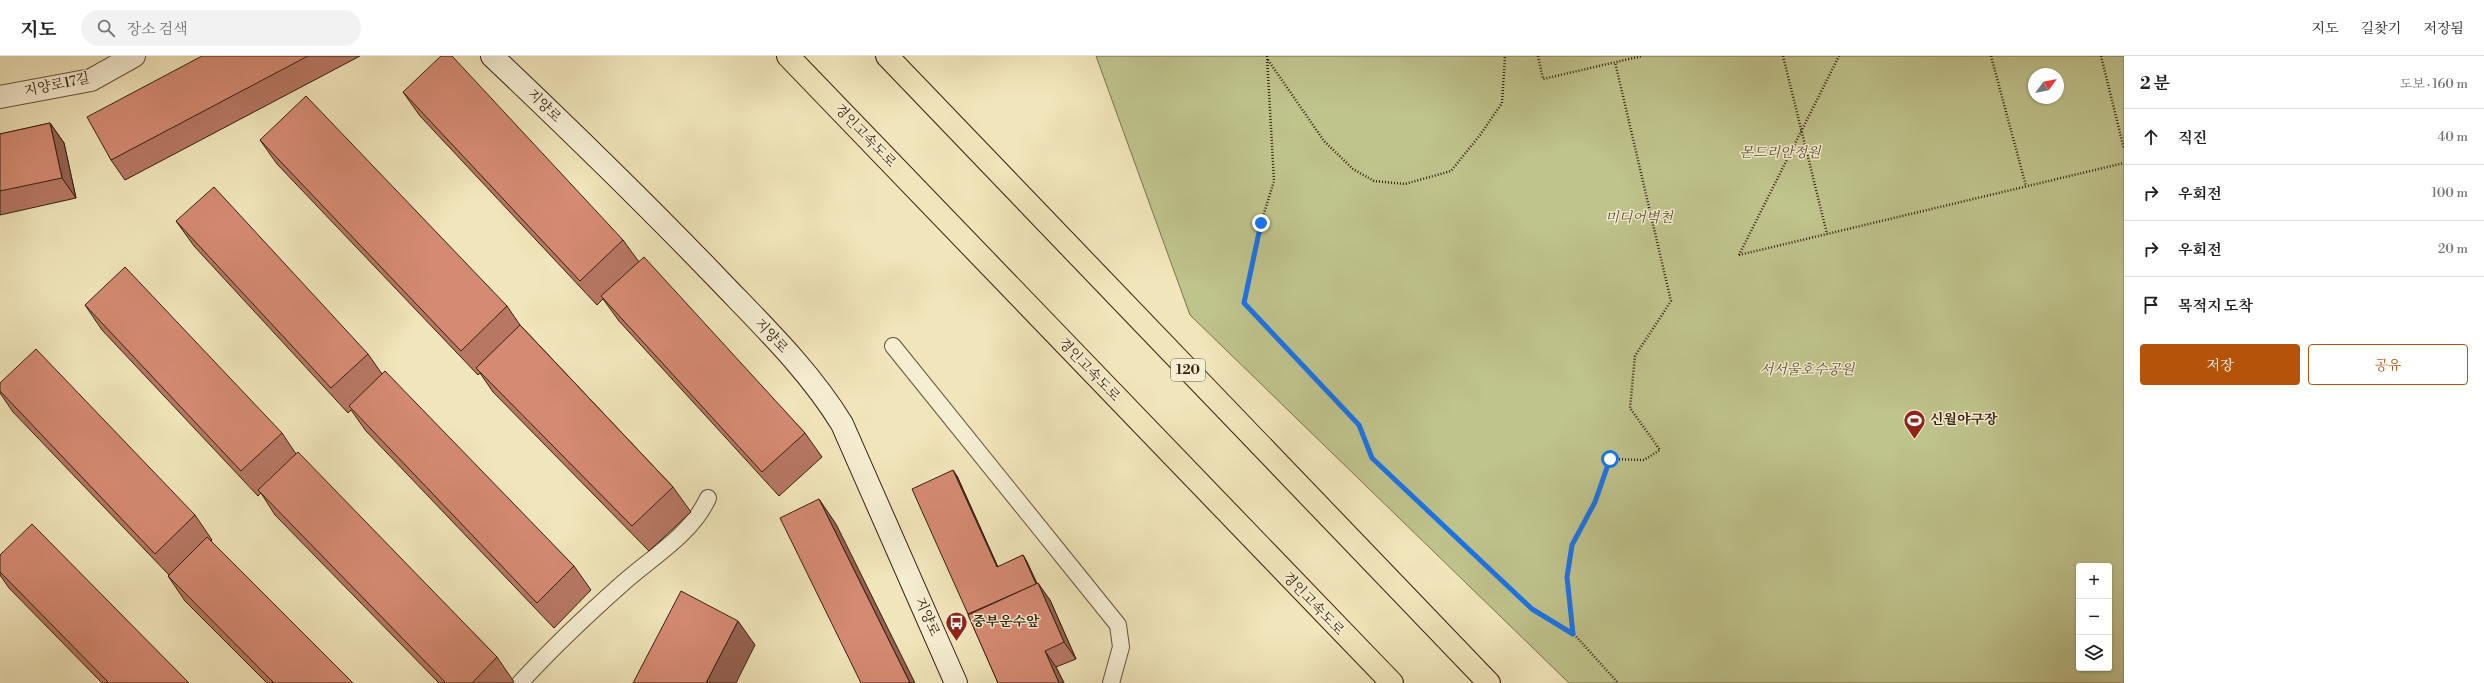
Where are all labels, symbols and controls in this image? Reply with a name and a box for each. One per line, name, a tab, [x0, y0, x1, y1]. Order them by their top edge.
search box	[81, 10, 361, 46]
icon: search	[95, 17, 117, 39]
text: 지도	[20, 18, 57, 42]
text: 장소 검색	[127, 20, 188, 39]
text: 지도	[2312, 20, 2339, 38]
text: 길찾기	[2361, 20, 2401, 38]
text: 저장됨	[2423, 20, 2464, 38]
north arrow	[2028, 68, 2064, 104]
street label: 지양로17길	[23, 69, 91, 101]
text: 2 분	[2140, 73, 2170, 95]
text: 도보 · 160 m	[2400, 76, 2468, 92]
street label: 지양로	[523, 85, 565, 127]
street label: 경인고속도로	[830, 101, 900, 172]
icon: ahead	[2140, 126, 2162, 148]
text: 직진	[2178, 129, 2207, 148]
text: 40 m	[2438, 129, 2468, 145]
park label: 몬드리안정원	[1739, 144, 1822, 162]
icon: right	[2140, 182, 2162, 204]
text: 우회전	[2178, 185, 2221, 204]
text: 100 m	[2432, 185, 2468, 201]
park label: 미디어벽천	[1605, 209, 1674, 227]
route end	[1252, 214, 1270, 232]
icon: right	[2140, 238, 2162, 260]
text: 우회전	[2178, 241, 2221, 260]
text: 20 m	[2438, 241, 2468, 257]
icon: arrive	[2140, 294, 2162, 316]
text: 목적지 도착	[2178, 297, 2253, 316]
street label: 지양로	[751, 315, 792, 357]
street label: 경인고속도로	[1054, 335, 1124, 406]
button: 저장	[2140, 344, 2300, 385]
button: 공유	[2308, 344, 2468, 385]
road number: 120	[1171, 359, 1205, 381]
park label: 서서울호수공원	[1760, 361, 1856, 379]
sports icon: 신월야구장	[1901, 407, 1927, 440]
place label: 신월야구장	[1930, 411, 1998, 429]
route start	[1601, 450, 1619, 468]
map controls	[2076, 563, 2112, 671]
button: +	[2076, 563, 2112, 599]
street label: 경인고속도로	[1278, 569, 1348, 640]
street label: 지양로	[911, 595, 944, 640]
button: −	[2076, 599, 2112, 635]
bus stop icon: 중부운수앞	[944, 609, 970, 642]
place label: 중부운수앞	[972, 613, 1040, 631]
button: layers	[2076, 635, 2112, 671]

